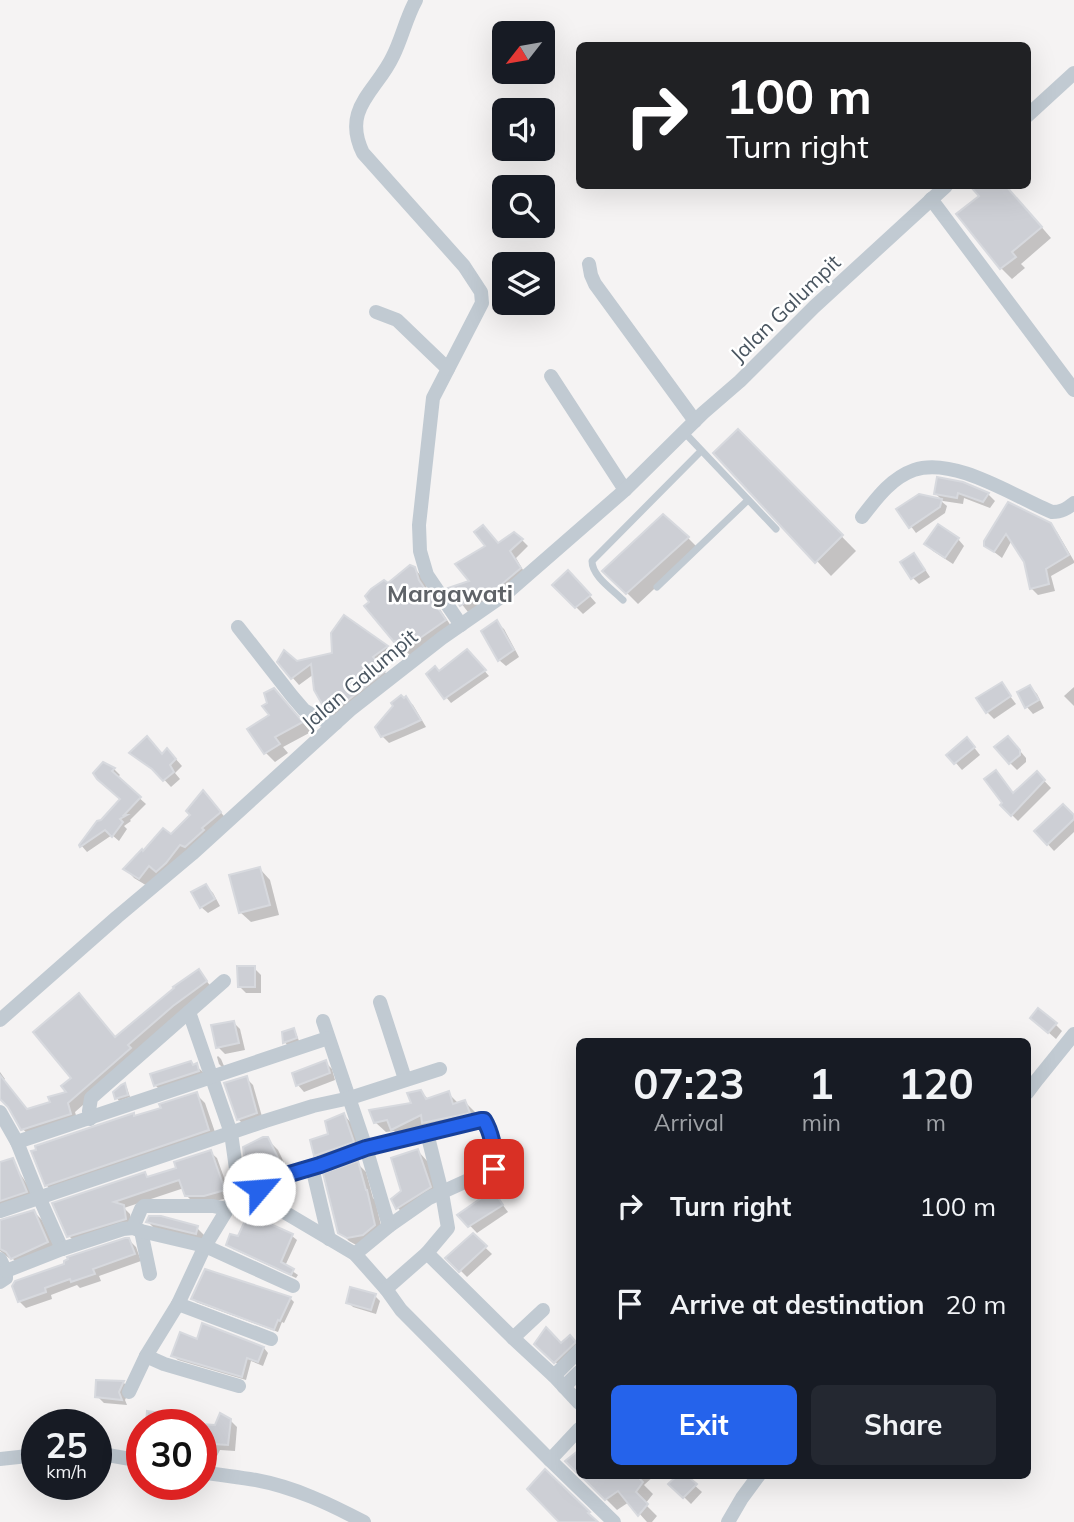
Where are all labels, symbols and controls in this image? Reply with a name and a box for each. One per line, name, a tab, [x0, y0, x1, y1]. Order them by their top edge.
north arrow	[492, 21, 555, 84]
map controls	[492, 21, 555, 315]
text: 100 m	[726, 65, 872, 126]
icon: right	[611, 70, 702, 161]
button: sound	[492, 98, 555, 161]
text: Turn right	[726, 126, 869, 166]
button: search	[492, 175, 555, 238]
street label: Jalan Galumpit	[724, 249, 846, 367]
button: layers	[492, 252, 555, 315]
district label: Margawati	[387, 578, 513, 608]
street label: Jalan Galumpit	[296, 623, 422, 735]
text: 07:23	[633, 1057, 744, 1110]
text: 1	[809, 1057, 834, 1110]
text: 120	[898, 1057, 974, 1110]
text: Arrival	[654, 1108, 724, 1137]
text: min	[802, 1108, 841, 1137]
text: m	[926, 1108, 946, 1137]
pin	[464, 1139, 524, 1199]
icon: arrive	[475, 1150, 513, 1188]
position arrow	[222, 1152, 296, 1226]
icon: right	[611, 1187, 649, 1225]
text: Turn right	[670, 1190, 791, 1223]
text: 100 m	[920, 1190, 996, 1223]
icon: arrive	[611, 1285, 649, 1323]
text: Arrive at destination	[670, 1288, 925, 1321]
text: 20 m	[946, 1288, 1006, 1321]
button: Exit	[611, 1385, 797, 1465]
button: Share	[811, 1385, 996, 1465]
speed limit sign: 30	[126, 1409, 217, 1500]
text: 25	[45, 1423, 88, 1467]
text: km/h	[46, 1460, 87, 1483]

